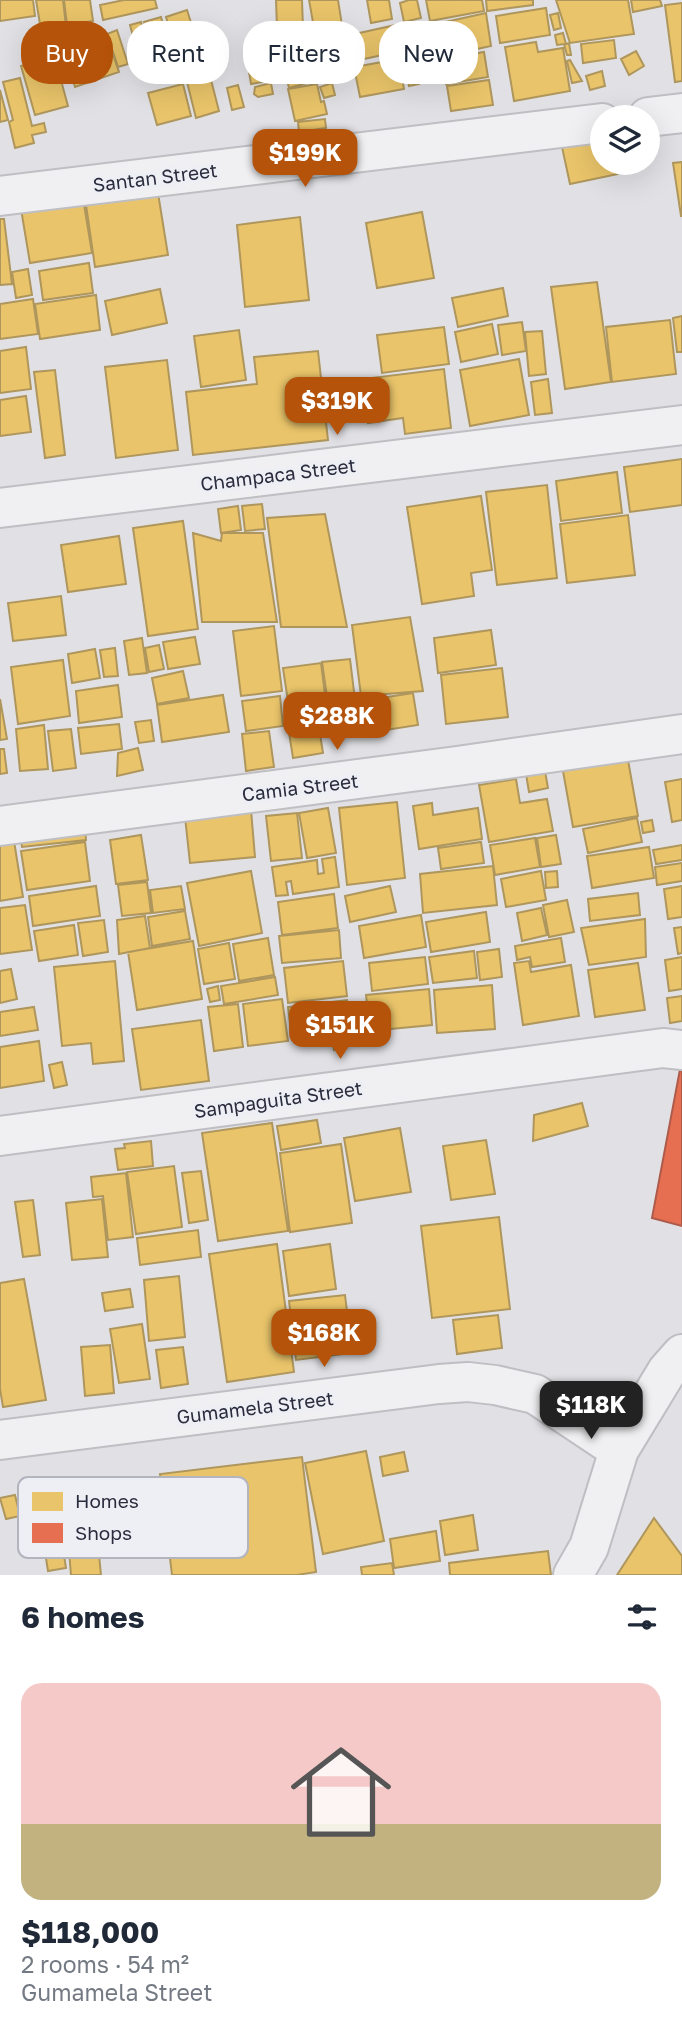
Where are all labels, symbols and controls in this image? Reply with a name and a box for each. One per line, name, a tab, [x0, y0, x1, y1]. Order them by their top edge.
chip: Buy	[21, 21, 113, 84]
chip: Rent	[127, 21, 229, 84]
chip: Filters	[243, 21, 365, 84]
chip: New	[379, 21, 478, 84]
map controls	[590, 105, 660, 175]
button: layers	[590, 105, 660, 175]
pin: $199K	[256, 130, 354, 189]
text: $199K	[268, 138, 342, 166]
street label: Santan Street	[91, 158, 219, 196]
pin: $319K	[288, 378, 386, 437]
text: $319K	[301, 386, 373, 414]
street label: Champaca Street	[199, 453, 357, 495]
pin: $288K	[288, 692, 386, 752]
text: $288K	[299, 701, 375, 729]
street label: Camia Street	[240, 768, 360, 806]
pin: $151K	[291, 1002, 389, 1061]
text: $151K	[305, 1010, 375, 1038]
street label: Sampaguita Street	[192, 1076, 364, 1122]
pin: $168K	[275, 1310, 373, 1369]
text: $168K	[287, 1318, 361, 1346]
pin: $118K	[542, 1382, 640, 1441]
street label: Gumamela Street	[175, 1386, 335, 1428]
text: $118K	[556, 1390, 626, 1418]
legend	[18, 1477, 248, 1558]
text: Homes	[75, 1489, 139, 1512]
text: Shops	[75, 1521, 132, 1544]
icon: filters	[623, 1598, 661, 1636]
text: 6 homes	[21, 1599, 144, 1635]
icon: home	[278, 1729, 404, 1855]
text: $118,000	[21, 1914, 159, 1950]
text: 2 rooms · 54 m²	[21, 1950, 189, 1978]
text: Gumamela Street	[21, 1978, 212, 2006]

